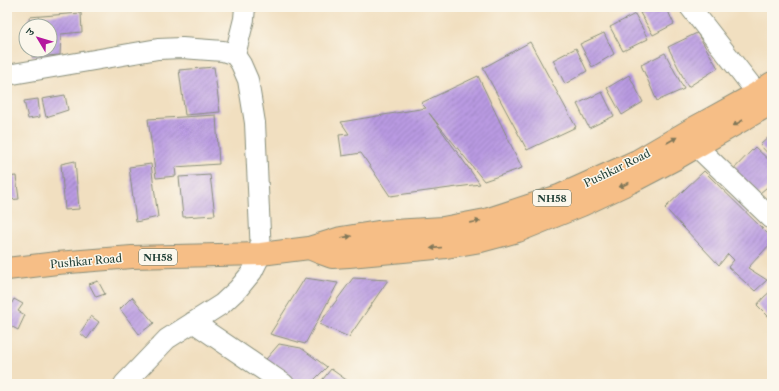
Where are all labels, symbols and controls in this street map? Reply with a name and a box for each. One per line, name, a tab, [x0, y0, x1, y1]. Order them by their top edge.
north arrow	[18, 18, 58, 58]
text: उ	[22, 24, 38, 39]
one-way arrow	[732, 119, 744, 126]
one-way arrow	[666, 137, 678, 144]
street label: Pushkar Road	[581, 146, 653, 190]
one-way arrow	[619, 182, 630, 188]
road number: NH58	[533, 190, 571, 206]
one-way arrow	[469, 219, 482, 225]
one-way arrow	[340, 234, 353, 240]
one-way arrow	[430, 245, 442, 252]
road number: NH58	[139, 249, 177, 265]
street label: Pushkar Road	[49, 251, 123, 271]

